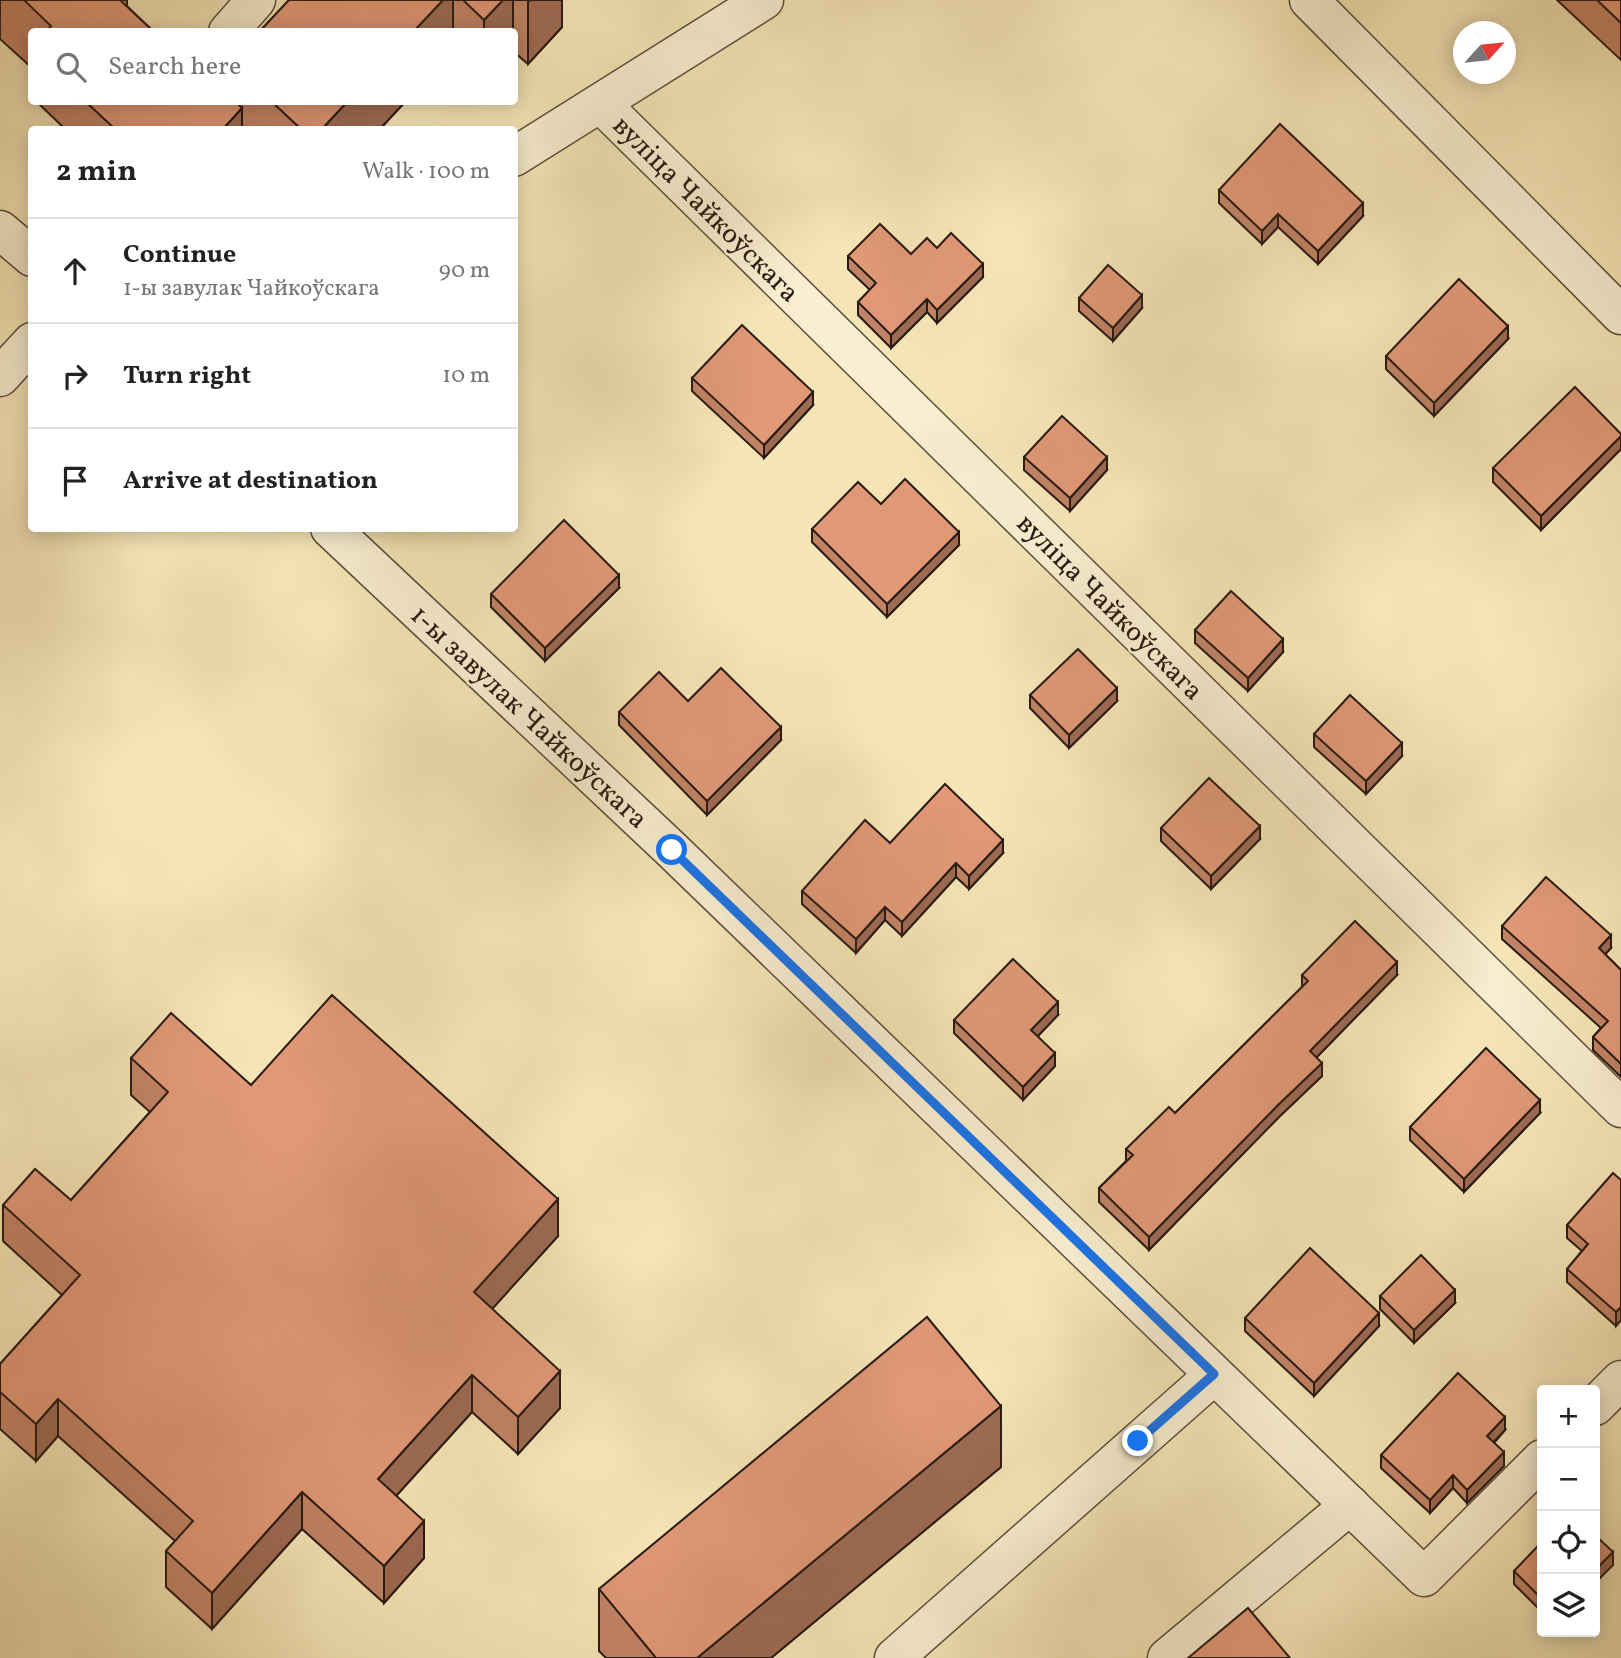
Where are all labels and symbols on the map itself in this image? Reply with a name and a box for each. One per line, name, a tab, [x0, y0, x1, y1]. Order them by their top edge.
north arrow	[1453, 21, 1516, 84]
street label: вуліца Чайкоўскага	[603, 108, 807, 312]
street label: вуліца Чайкоўскага	[1007, 506, 1211, 710]
street label: 1-ы завулак Чайкоўскага	[401, 597, 656, 839]
route start	[656, 834, 687, 865]
route end	[1122, 1425, 1153, 1456]

